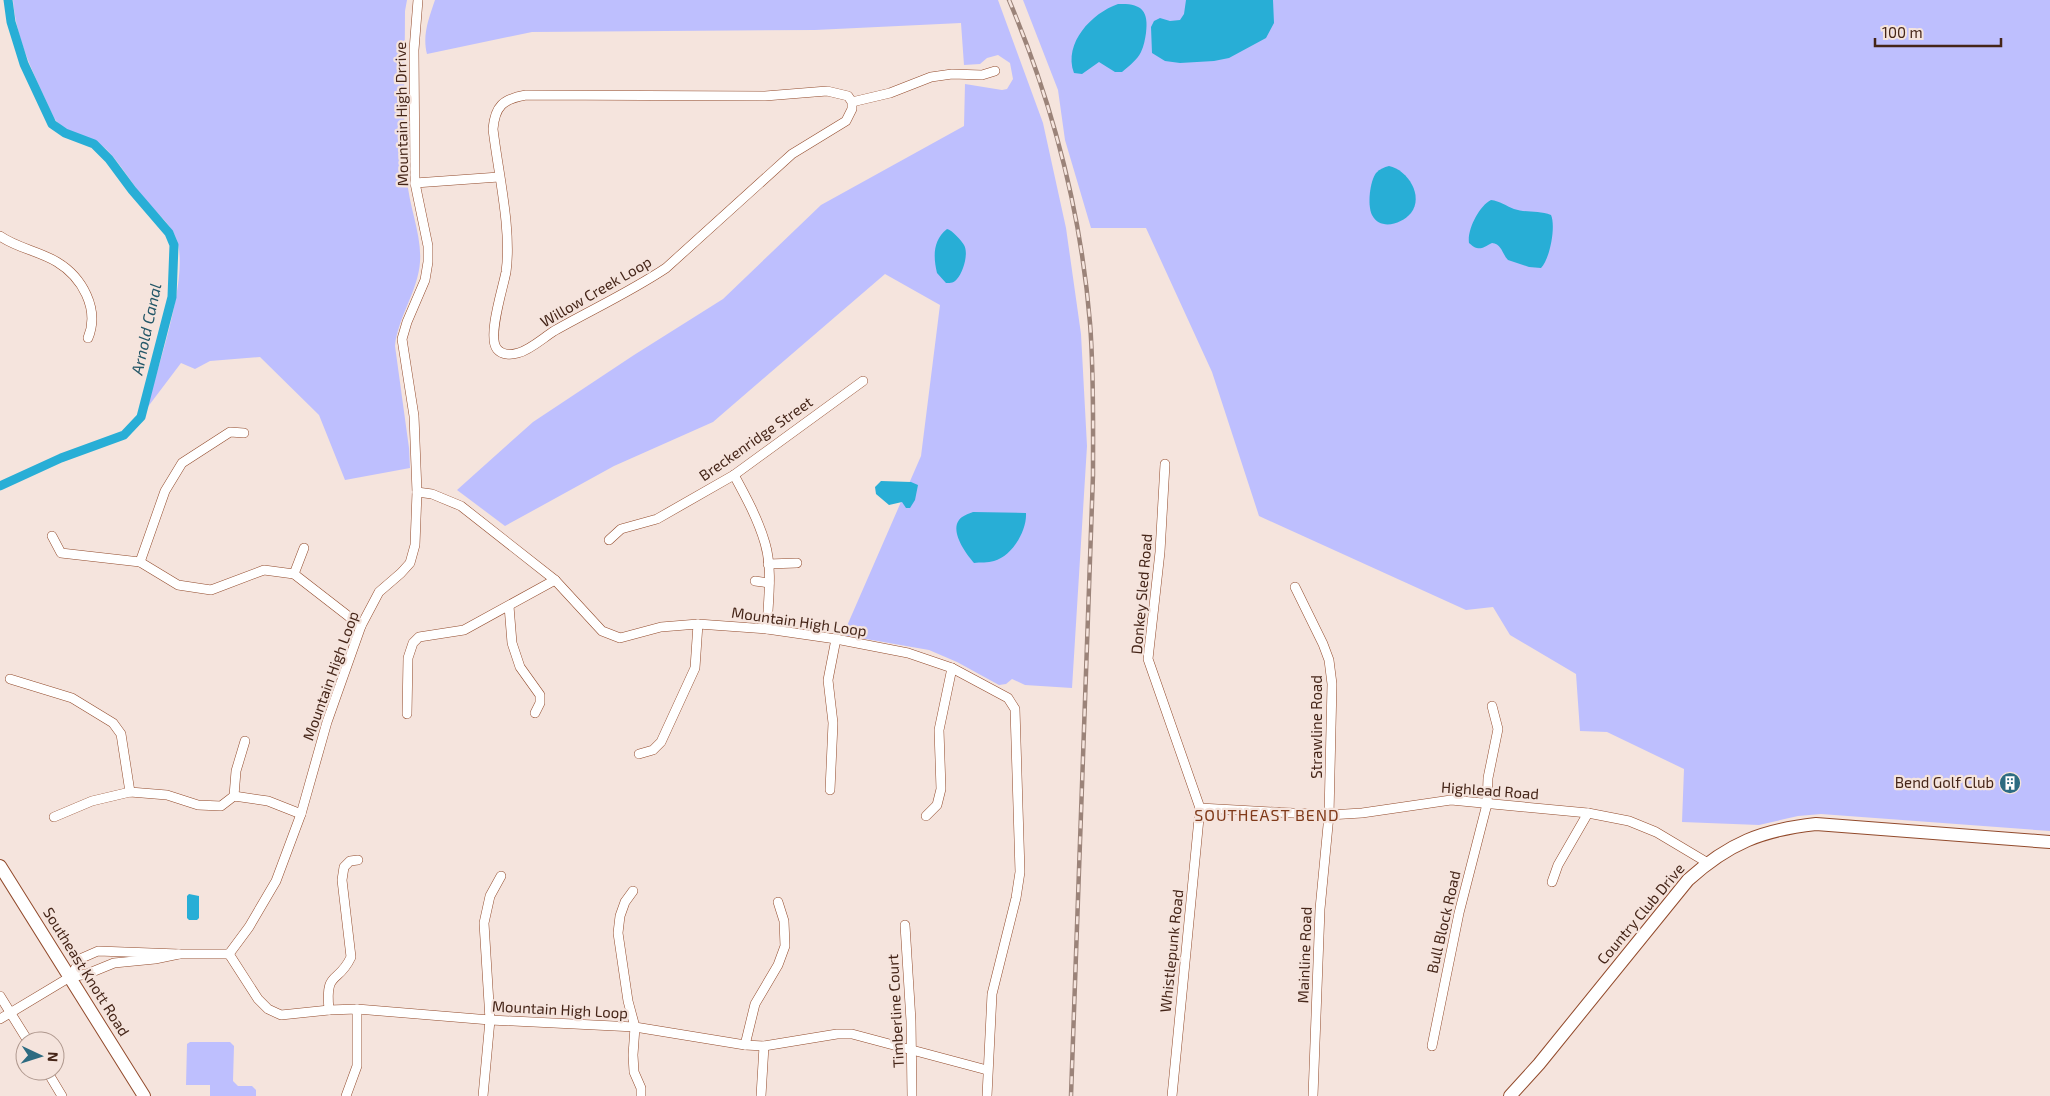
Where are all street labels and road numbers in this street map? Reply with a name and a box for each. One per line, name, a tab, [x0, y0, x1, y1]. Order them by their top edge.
street label: Mountain High Drrive	[391, 42, 411, 186]
street label: Willow Creek Loop	[537, 252, 654, 330]
street label: Breckenridge Street	[695, 392, 816, 484]
street label: Donkey Sled Road	[1127, 533, 1155, 655]
street label: Mountain High Loop	[730, 603, 868, 639]
street label: Mountain High Loop	[298, 609, 362, 743]
street label: Strawline Road	[1307, 675, 1325, 779]
street label: Highlead Road	[1441, 778, 1540, 802]
street label: Country Club Drive	[1593, 859, 1688, 967]
street label: Bull Block Road	[1422, 869, 1464, 975]
street label: Whistlepunk Road	[1156, 888, 1186, 1013]
street label: Southeast Knott Road	[40, 904, 134, 1039]
street label: Mainline Road	[1293, 906, 1315, 1004]
street label: Timberline Court	[883, 953, 907, 1068]
street label: Mountain High Loop	[492, 996, 629, 1022]

